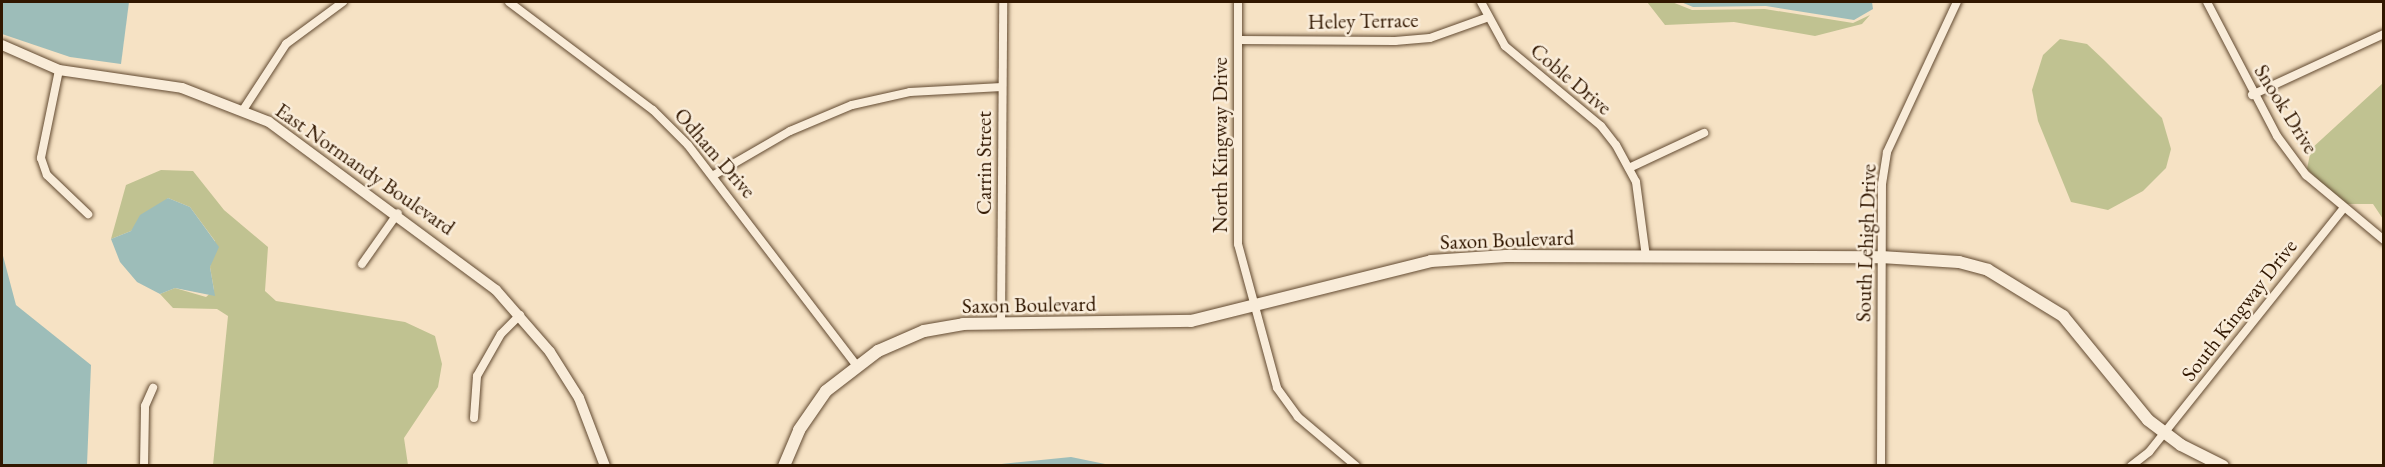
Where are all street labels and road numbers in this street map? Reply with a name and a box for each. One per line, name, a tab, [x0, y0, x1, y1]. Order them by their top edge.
street label: Heley Terrace	[1307, 7, 1419, 35]
street label: Coble Drive	[1525, 38, 1617, 120]
street label: North Kingway Drive	[1207, 57, 1233, 233]
street label: Snook Drive	[2249, 60, 2323, 158]
street label: East Normandy Boulevard	[271, 98, 459, 240]
street label: Odham Drive	[669, 103, 761, 203]
street label: Carrin Street	[971, 111, 997, 215]
street label: South Lehigh Drive	[1851, 163, 1881, 323]
street label: Saxon Boulevard	[1439, 225, 1575, 255]
street label: South Kingway Drive	[2176, 234, 2302, 386]
street label: Saxon Boulevard	[962, 291, 1096, 319]

